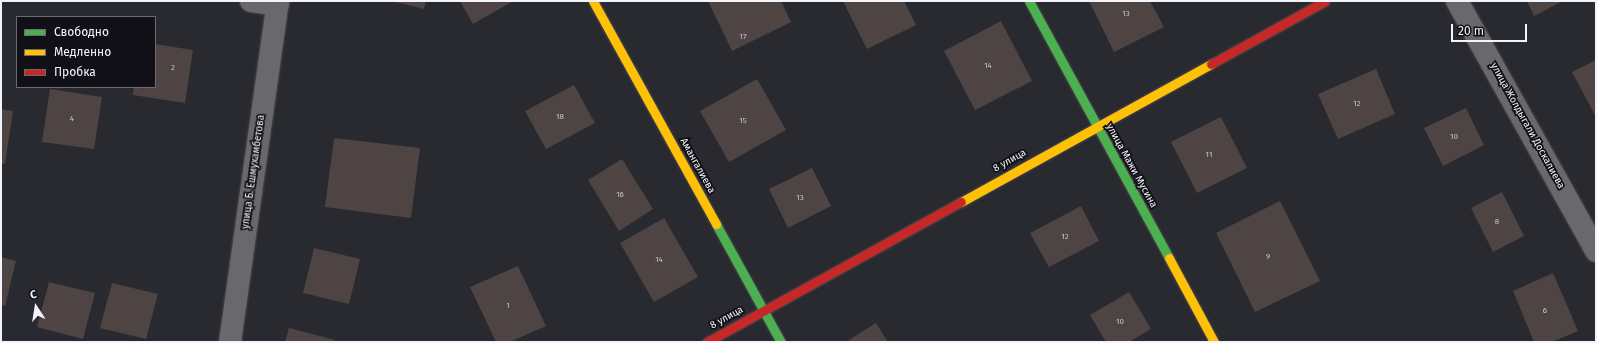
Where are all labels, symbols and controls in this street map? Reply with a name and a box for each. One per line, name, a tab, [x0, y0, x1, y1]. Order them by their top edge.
house number: 13	[1122, 9, 1130, 19]
legend	[16, 16, 156, 88]
scale bar	[1453, 16, 1529, 42]
text: 20 m	[1458, 24, 1484, 38]
text: Свободно	[54, 25, 109, 39]
house number: 17	[739, 32, 747, 42]
text: Медленно	[54, 45, 111, 59]
house number: 14	[984, 61, 992, 71]
street label: улица Жолдыгали Доскалиева	[1487, 61, 1567, 191]
house number: 2	[171, 63, 175, 73]
text: Пробка	[54, 65, 96, 79]
house number: 12	[1353, 99, 1361, 109]
house number: 18	[556, 112, 564, 122]
house number: 4	[70, 114, 74, 124]
street label: улица Б. Ешмухамбетова	[240, 114, 268, 230]
house number: 15	[739, 116, 747, 126]
street label: улица Мажи Мусина	[1103, 122, 1159, 210]
house number: 10	[1450, 132, 1458, 142]
street label: Амангалиева	[677, 136, 717, 196]
street label: 8 улица	[991, 147, 1029, 175]
house number: 11	[1206, 150, 1212, 160]
house number: 16	[616, 190, 624, 200]
house number: 13	[796, 193, 804, 203]
house number: 8	[1495, 217, 1499, 227]
house number: 12	[1061, 232, 1069, 242]
house number: 9	[1266, 252, 1270, 262]
house number: 14	[655, 255, 663, 265]
north arrow	[16, 287, 56, 327]
text: С	[29, 288, 38, 302]
house number: 1	[506, 301, 510, 311]
street label: 8 улица	[708, 304, 746, 332]
house number: 6	[1543, 306, 1547, 316]
house number: 10	[1116, 317, 1124, 327]

